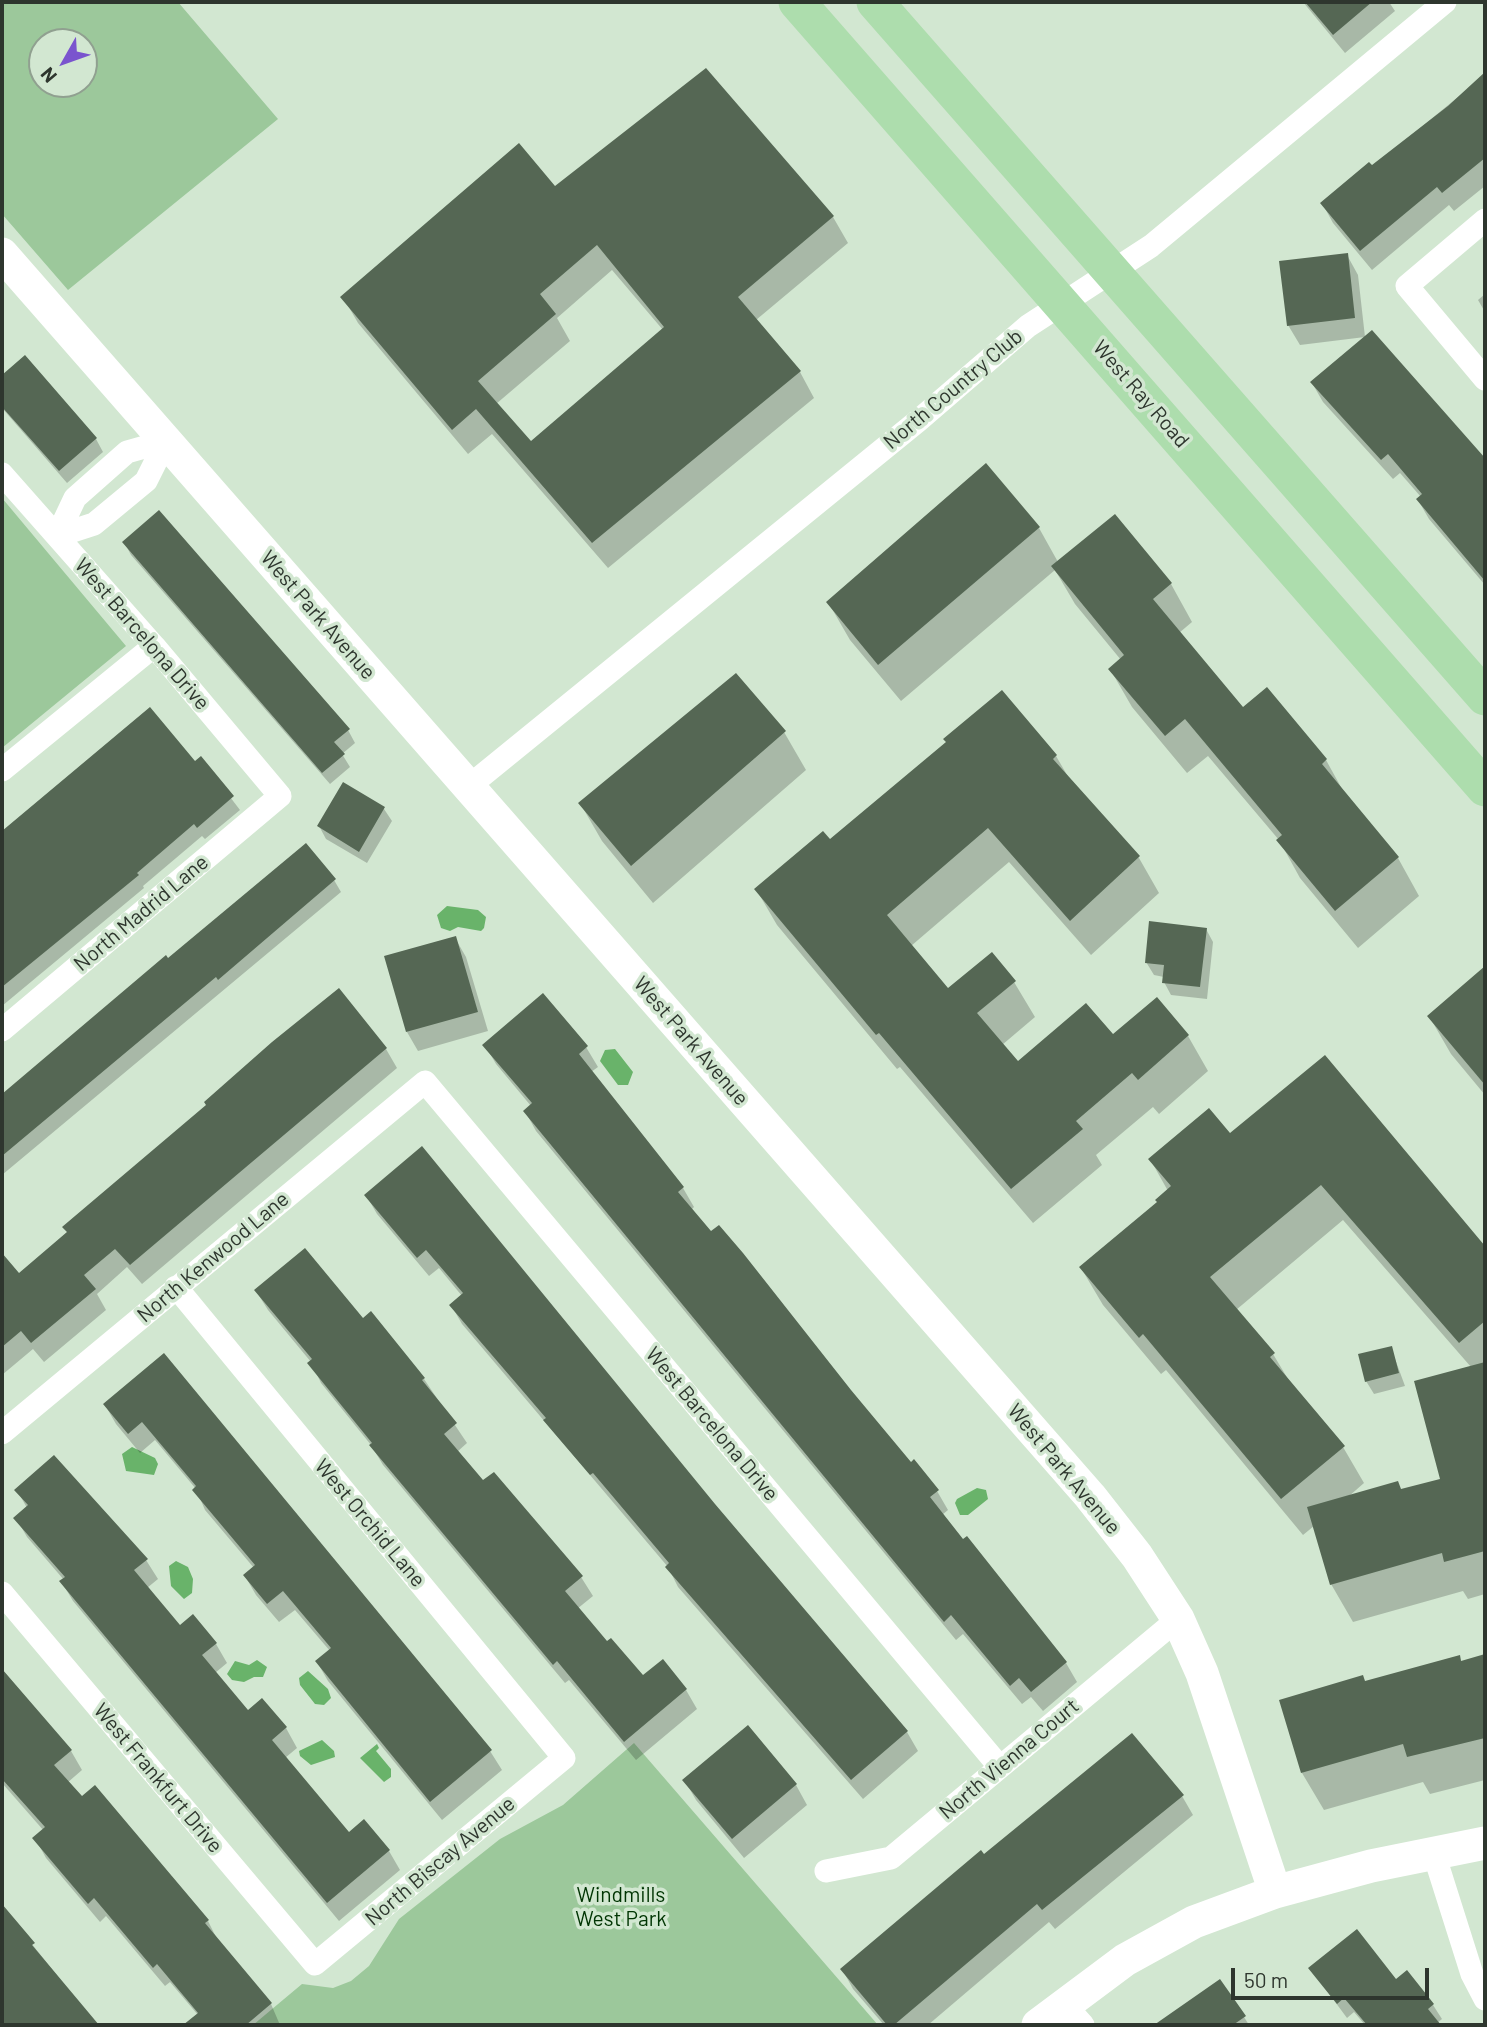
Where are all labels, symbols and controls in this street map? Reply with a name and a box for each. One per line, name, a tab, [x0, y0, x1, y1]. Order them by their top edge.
north arrow	[28, 28, 98, 98]
text: N	[35, 63, 61, 88]
street label: North Country Club	[878, 324, 1028, 454]
street label: West Ray Road	[1087, 335, 1195, 453]
street label: West Park Avenue	[255, 545, 381, 685]
street label: West Barcelona Drive	[69, 553, 215, 715]
street label: North Madrid Lane	[69, 849, 213, 977]
street label: West Park Avenue	[628, 971, 754, 1111]
street label: North Kenwood Lane	[132, 1186, 294, 1328]
street label: West Barcelona Drive	[640, 1342, 784, 1506]
street label: West Park Avenue	[1002, 1399, 1126, 1539]
street label: West Orchid Lane	[309, 1454, 431, 1592]
street label: North Vienna Court	[934, 1693, 1084, 1825]
street label: West Frankfurt Drive	[88, 1698, 228, 1858]
street label: North Biscay Avenue	[360, 1791, 520, 1931]
park label: Windmills West Park	[575, 1882, 667, 1932]
scale bar	[1235, 1954, 1433, 1998]
text: 50 m	[1244, 1967, 1288, 1992]

